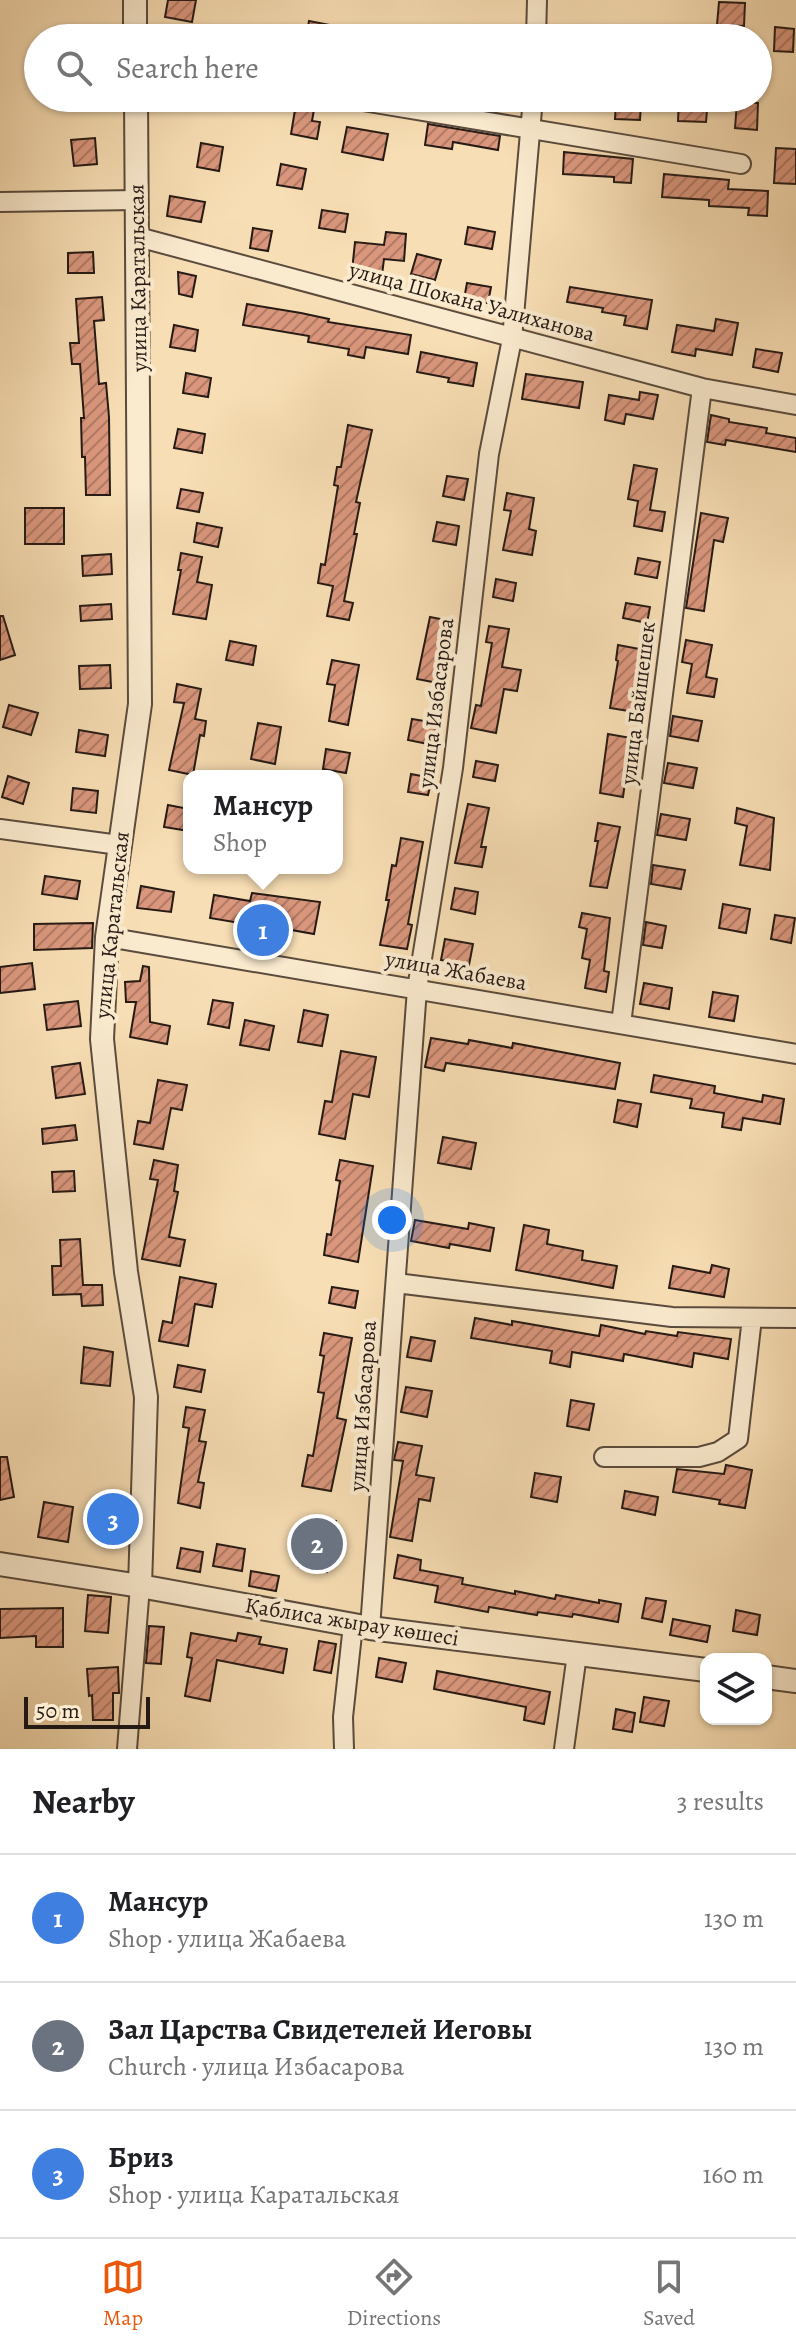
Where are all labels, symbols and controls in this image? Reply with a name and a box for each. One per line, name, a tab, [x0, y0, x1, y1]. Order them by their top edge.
search box	[24, 24, 772, 112]
icon: search	[52, 46, 96, 90]
text: Search here	[116, 48, 259, 88]
street label: улица Каратальская	[121, 184, 155, 373]
street label: улица Шокана Уалиханова	[345, 255, 599, 349]
street label: улица Избасарова	[411, 615, 461, 791]
street label: улица Байшешек	[613, 620, 663, 787]
popup	[183, 770, 343, 874]
text: Мансур	[213, 785, 313, 825]
text: Shop	[213, 825, 267, 860]
street label: улица Каратальская	[87, 830, 137, 1021]
pin: 1	[237, 900, 289, 960]
street label: улица Жабаева	[382, 944, 530, 998]
your location	[372, 1200, 412, 1240]
street label: улица Избасарова	[342, 1319, 384, 1493]
pin: 3	[87, 1489, 139, 1549]
pin: 2	[291, 1514, 343, 1574]
street label: Қаблиса жырау көшесі	[243, 1590, 461, 1654]
map controls	[700, 1653, 772, 1725]
button: layers	[700, 1653, 772, 1725]
scale bar	[24, 1693, 150, 1729]
text: 50 m	[36, 1696, 80, 1726]
text: Nearby	[32, 1778, 135, 1825]
text: 3 results	[677, 1784, 764, 1819]
text: Мансур	[108, 1881, 208, 1921]
text: 1	[53, 1901, 63, 1936]
text: 130 m	[704, 1901, 764, 1936]
text: Shop · улица Жабаева	[108, 1921, 346, 1956]
text: Зал Царства Свидетелей Иеговы	[108, 2009, 532, 2049]
text: 2	[52, 2029, 64, 2064]
text: 130 m	[704, 2029, 764, 2064]
text: Church · улица Избасарова	[108, 2049, 404, 2084]
text: Бриз	[108, 2137, 174, 2177]
text: 3	[52, 2157, 64, 2192]
text: 160 m	[702, 2157, 764, 2192]
text: Shop · улица Каратальская	[108, 2177, 400, 2212]
tab: Map	[101, 2255, 145, 2333]
tab: Directions	[347, 2255, 441, 2333]
tab: Saved	[643, 2255, 695, 2333]

